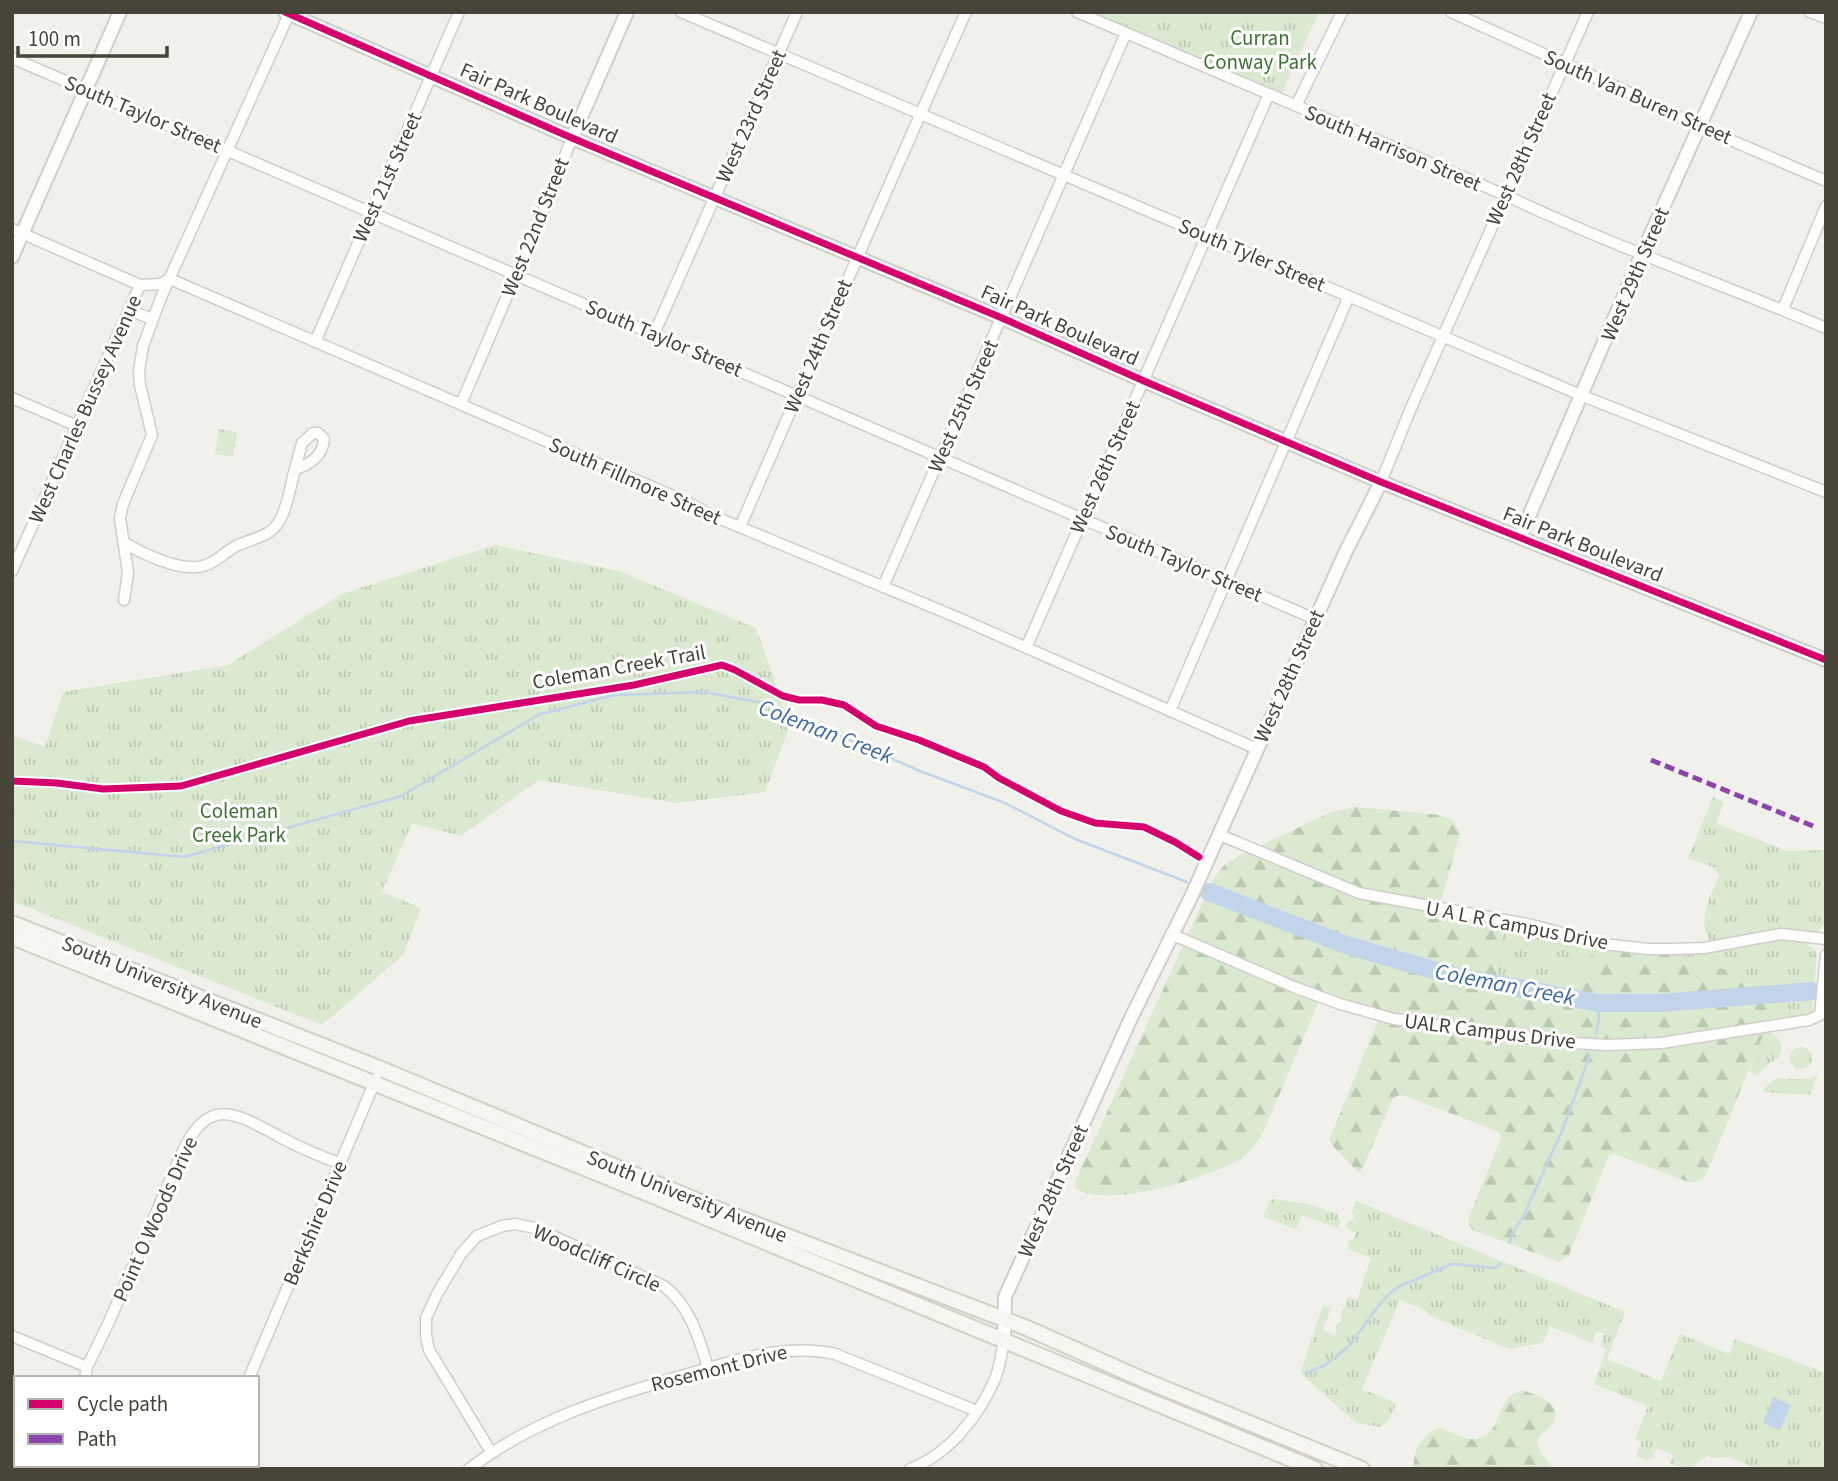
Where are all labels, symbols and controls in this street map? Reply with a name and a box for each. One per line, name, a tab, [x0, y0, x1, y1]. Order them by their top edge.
scale bar	[18, 14, 166, 58]
park label: Curran Conway Park	[1203, 23, 1317, 77]
text: 100 m	[28, 24, 81, 54]
street label: South Van Buren Street	[1539, 42, 1737, 152]
street label: West 23rd Street	[708, 45, 794, 187]
street label: Fair Park Boulevard	[455, 55, 623, 151]
street label: South Taylor Street	[60, 67, 226, 161]
street label: West 28th Street	[1478, 88, 1564, 230]
street label: South Harrison Street	[1300, 97, 1486, 199]
street label: West 21st Street	[345, 107, 429, 247]
street label: West 22nd Street	[493, 153, 577, 301]
street label: West 29th Street	[1593, 202, 1677, 346]
street label: South Tyler Street	[1174, 211, 1330, 299]
street label: West 24th Street	[776, 274, 860, 418]
street label: Fair Park Boulevard	[976, 277, 1144, 373]
street label: West Charles Bussey Avenue	[21, 290, 149, 528]
street label: South Taylor Street	[581, 291, 747, 385]
street label: West 25th Street	[920, 335, 1006, 477]
street label: West 26th Street	[1062, 396, 1148, 538]
street label: South Fillmore Street	[544, 429, 726, 533]
street label: Fair Park Boulevard	[1499, 498, 1667, 590]
street label: South Taylor Street	[1101, 516, 1267, 610]
street label: West 28th Street	[1246, 605, 1332, 747]
street label: Coleman Creek Trail	[530, 637, 708, 697]
water label: Coleman Creek	[754, 691, 899, 773]
park label: Coleman Creek Park	[192, 796, 286, 850]
street label: U A L R Campus Drive	[1423, 893, 1611, 957]
street label: South University Avenue	[57, 928, 267, 1036]
water label: Coleman Creek	[1432, 955, 1579, 1014]
street label: UALR Campus Drive	[1403, 1006, 1577, 1056]
street label: West 28th Street	[1010, 1120, 1096, 1262]
street label: Point O Woods Drive	[105, 1131, 205, 1307]
street label: South University Avenue	[582, 1142, 792, 1250]
street label: Berkshire Drive	[275, 1156, 355, 1290]
street label: Woodcliff Circle	[528, 1216, 666, 1300]
street label: Rosemont Drive	[648, 1337, 790, 1399]
legend	[14, 1376, 259, 1467]
text: Cycle path	[77, 1389, 168, 1419]
text: Path	[77, 1424, 117, 1454]

